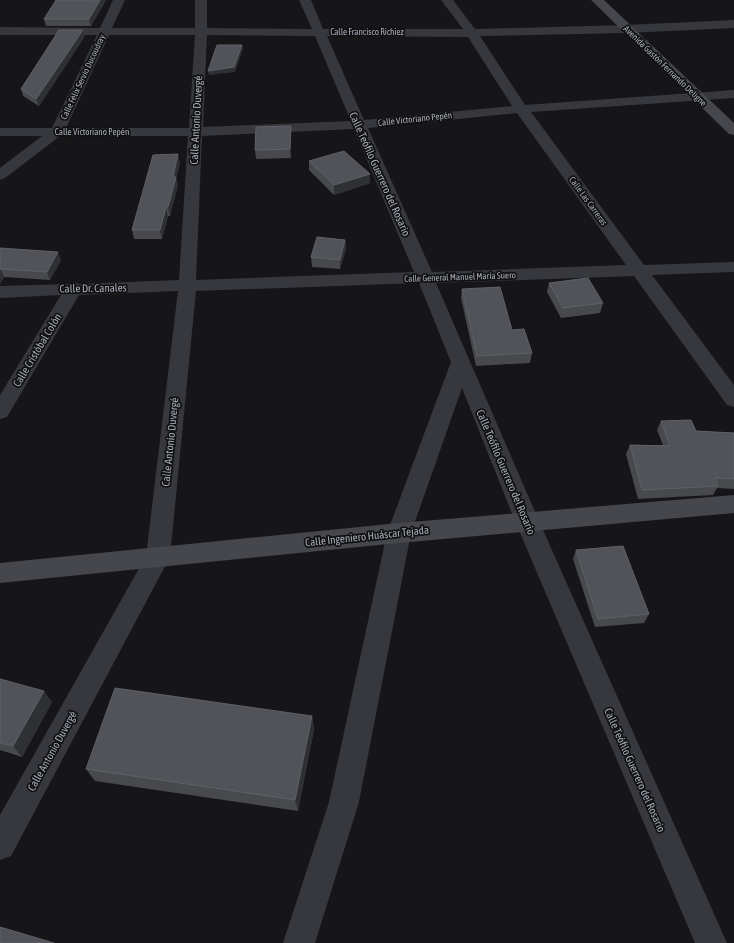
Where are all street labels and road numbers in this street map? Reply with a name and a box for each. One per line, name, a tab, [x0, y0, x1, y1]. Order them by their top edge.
street label: Avenida Gastón Fernando Deligne	[621, 24, 709, 108]
street label: Calle Francisco Richiez	[330, 27, 405, 37]
street label: Calle Félix Servio Ducoudray	[59, 33, 107, 121]
street label: Calle Antonio Duvergé	[188, 75, 204, 165]
street label: Calle Teófilo Guerrero del Rosario	[347, 110, 413, 238]
street label: Calle Victoriano Pepén	[377, 110, 453, 128]
street label: Calle Victoriano Pepén	[55, 127, 129, 137]
street label: Calle Las Carreras	[567, 175, 609, 227]
street label: Calle General Manuel María Suero	[404, 270, 516, 284]
street label: Calle Dr. Canales	[59, 281, 127, 295]
street label: Calle Cristóbal Colón	[10, 311, 64, 389]
street label: Calle Antonio Duvergé	[159, 397, 181, 487]
street label: Calle Teófilo Guerrero del Rosario	[474, 408, 538, 536]
street label: Calle Ingeniero Huáscar Tejada	[304, 524, 430, 548]
street label: Calle Teófilo Guerrero del Rosario	[602, 706, 668, 834]
street label: Calle Antonio Duvergé	[25, 709, 79, 793]

